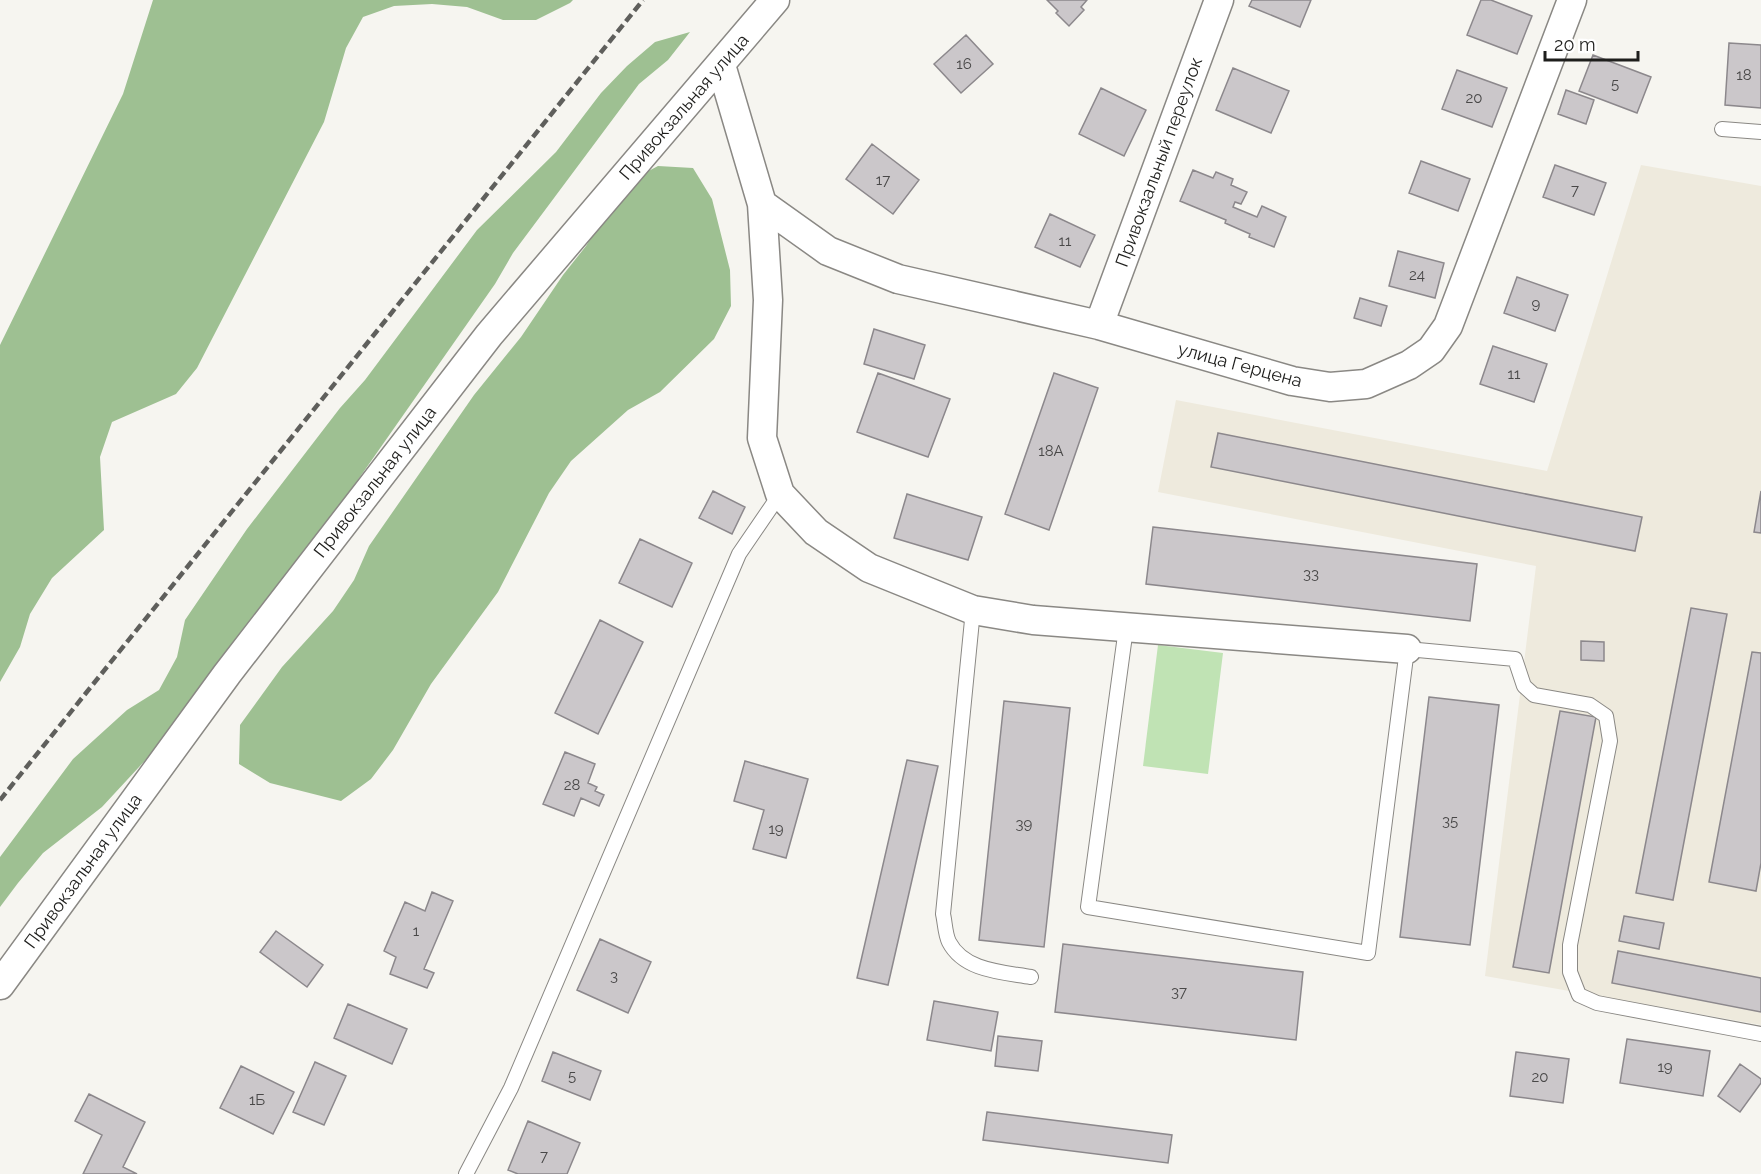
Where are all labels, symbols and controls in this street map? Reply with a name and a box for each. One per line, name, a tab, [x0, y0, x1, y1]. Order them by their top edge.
scale bar	[1545, 24, 1638, 62]
street label: Привокзальная улица	[615, 30, 753, 184]
text: 20 m	[1554, 34, 1596, 55]
street label: Привокзальный переулок	[1111, 54, 1206, 270]
house number: 16	[956, 55, 972, 73]
house number: 18	[1736, 66, 1752, 84]
house number: 5	[1611, 75, 1619, 93]
house number: 20	[1466, 89, 1483, 107]
house number: 17	[876, 171, 890, 189]
house number: 7	[1571, 181, 1579, 199]
house number: 11	[1059, 232, 1072, 250]
house number: 24	[1409, 266, 1425, 284]
house number: 9	[1532, 295, 1541, 313]
street label: улица Герцена	[1176, 338, 1305, 391]
house number: 11	[1508, 365, 1521, 383]
street label: Привокзальная улица	[309, 402, 440, 561]
house number: 18А	[1038, 442, 1064, 460]
house number: 33	[1303, 565, 1319, 583]
house number: 28	[564, 776, 580, 794]
street label: Привокзальная улица	[19, 789, 146, 952]
house number: 35	[1442, 812, 1458, 830]
house number: 39	[1016, 815, 1033, 833]
house number: 19	[768, 820, 784, 838]
house number: 1	[413, 922, 420, 940]
house number: 3	[610, 967, 618, 985]
house number: 37	[1171, 983, 1187, 1001]
house number: 19	[1657, 1058, 1673, 1076]
house number: 5	[568, 1067, 576, 1085]
house number: 20	[1532, 1068, 1549, 1086]
house number: 1Б	[249, 1091, 265, 1109]
house number: 7	[540, 1147, 548, 1165]

